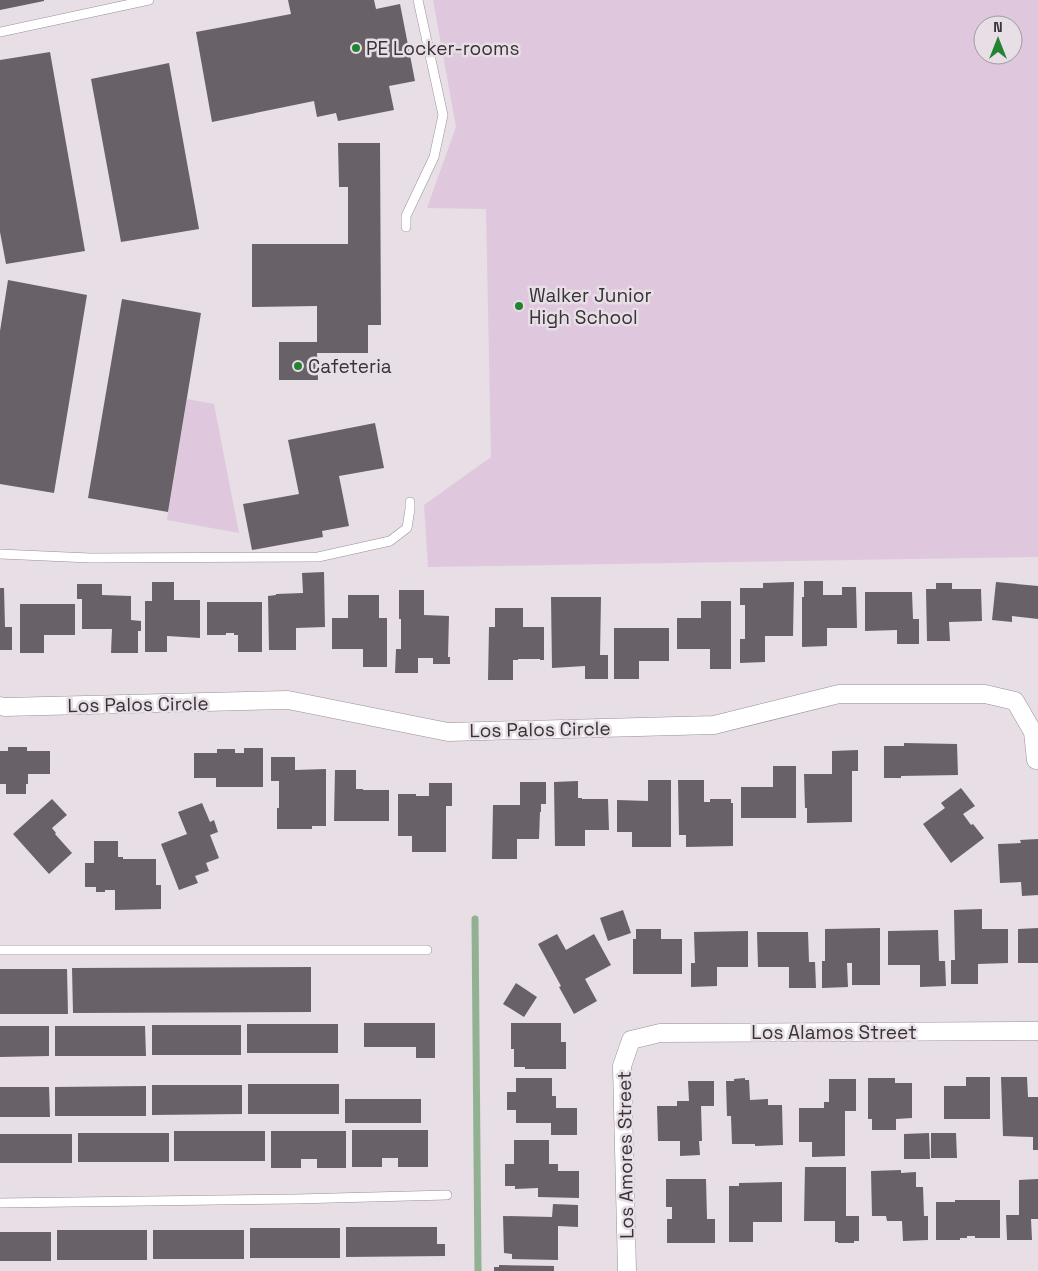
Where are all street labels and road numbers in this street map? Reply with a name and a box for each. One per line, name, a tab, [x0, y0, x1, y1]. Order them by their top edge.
street label: Los Palos Circle	[67, 691, 209, 718]
street label: Los Palos Circle	[469, 716, 611, 743]
street label: Los Alamos Street	[751, 1020, 917, 1045]
street label: Los Amores Street	[612, 1071, 639, 1239]

